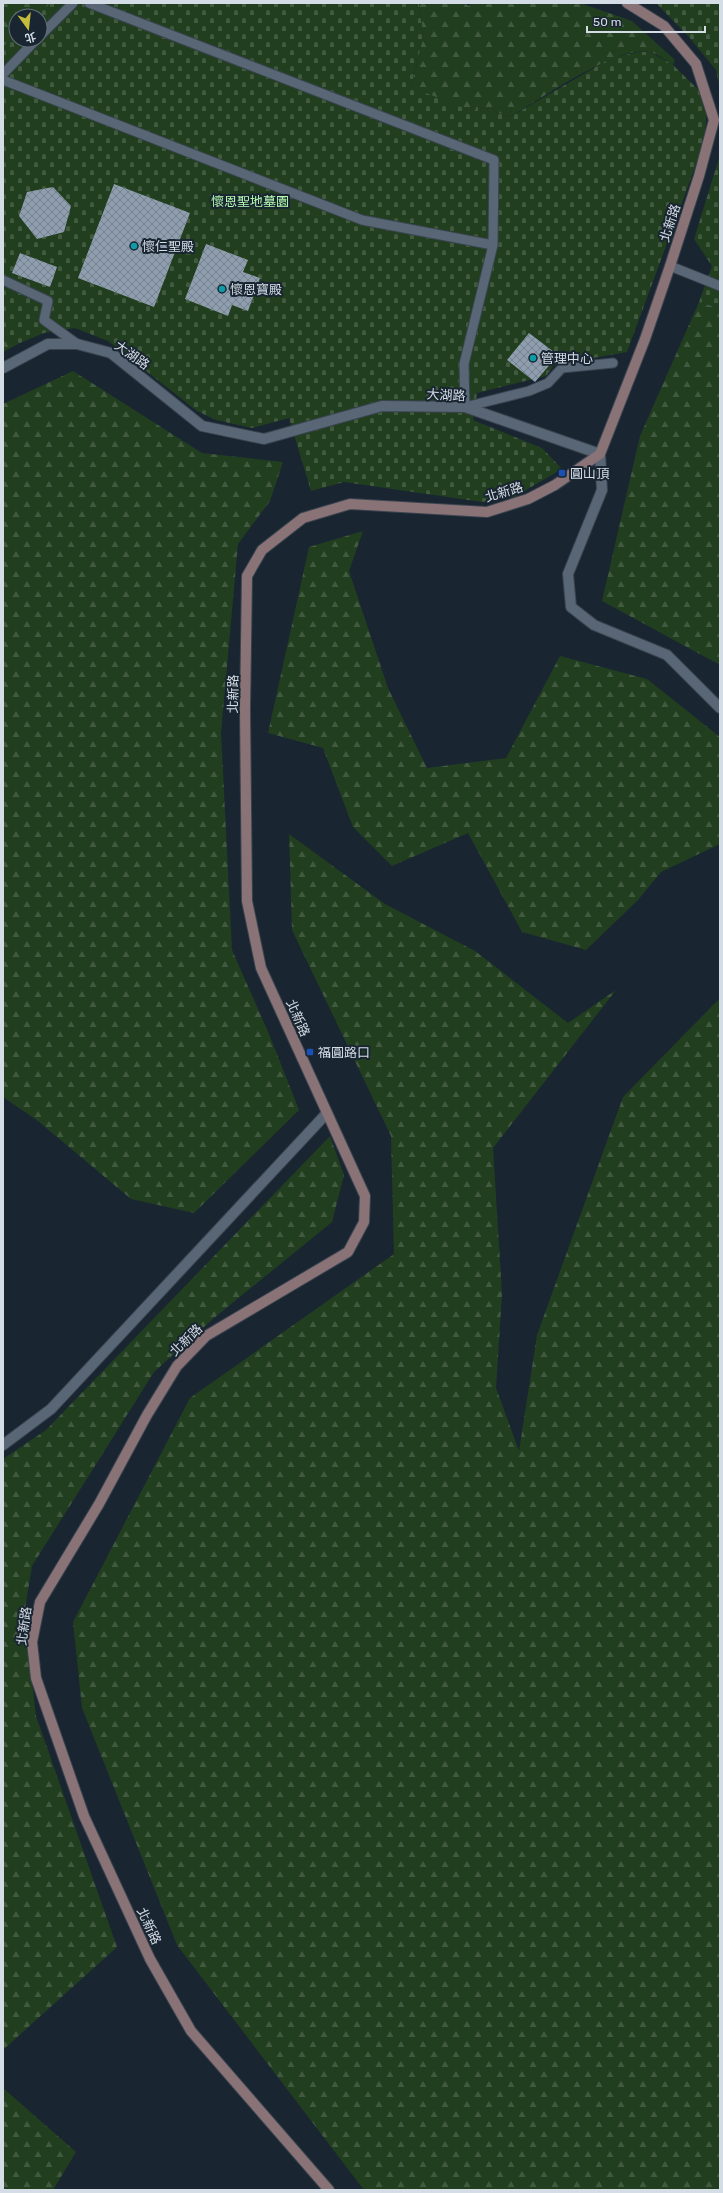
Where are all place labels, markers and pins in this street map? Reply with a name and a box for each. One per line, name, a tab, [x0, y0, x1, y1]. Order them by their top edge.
place label: 懷仁聖殿	[142, 239, 194, 254]
marker: 懷仁聖殿	[129, 241, 139, 251]
place label: 懷恩寶殿	[230, 282, 282, 297]
marker: 懷恩寶殿	[217, 284, 227, 294]
place label: 管理中心	[541, 351, 593, 366]
marker: 管理中心	[528, 353, 538, 363]
place label: 圓山頂	[570, 466, 610, 481]
marker: 圓山頂	[557, 468, 567, 478]
place label: 福圓路口	[318, 1045, 370, 1060]
marker: 福圓路口	[305, 1047, 315, 1057]

